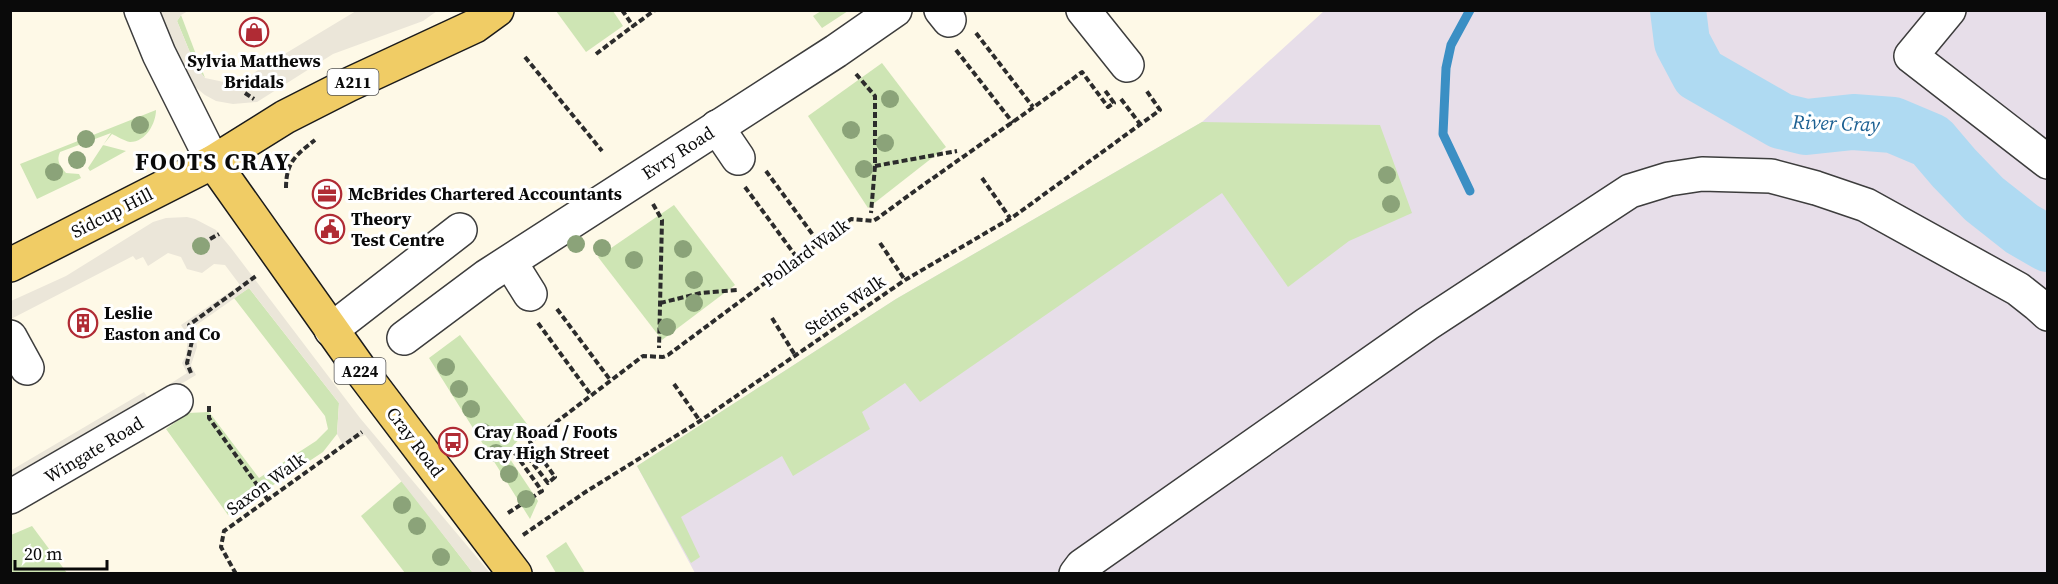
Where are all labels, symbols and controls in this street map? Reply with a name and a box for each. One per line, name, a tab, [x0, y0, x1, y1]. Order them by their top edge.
shop icon: Sylvia Matthews Bridals	[238, 16, 270, 48]
place label: Sylvia Matthews Bridals	[187, 48, 321, 94]
road number: A211	[328, 69, 378, 95]
water label: River Cray	[1791, 107, 1881, 139]
street label: Evry Road	[637, 120, 719, 185]
district label: FOOTS CRAY	[135, 145, 291, 178]
office icon: McBrides Chartered Accountants	[311, 178, 343, 210]
street label: Sidcup Hill	[67, 181, 157, 244]
place label: McBrides Chartered Accountants	[348, 181, 622, 206]
place label: Theory Test Centre	[351, 206, 444, 252]
public building icon: Theory Test Centre	[314, 213, 346, 245]
street label: Pollard Walk	[757, 213, 854, 292]
street label: Steins Walk	[799, 268, 890, 341]
place label: Leslie Easton and Co	[104, 300, 220, 346]
building icon: Leslie Easton and Co	[67, 307, 99, 339]
road number: A224	[334, 358, 386, 384]
street label: Cray Road	[381, 401, 450, 482]
street label: Wingate Road	[40, 410, 148, 489]
place label: Cray Road / Foots Cray High Street	[474, 419, 617, 465]
bus stop icon: Cray Road / Foots Cray High Street	[437, 426, 469, 458]
street label: Saxon Walk	[221, 446, 311, 521]
scale bar	[15, 533, 106, 571]
text: 20 m	[24, 541, 62, 566]

